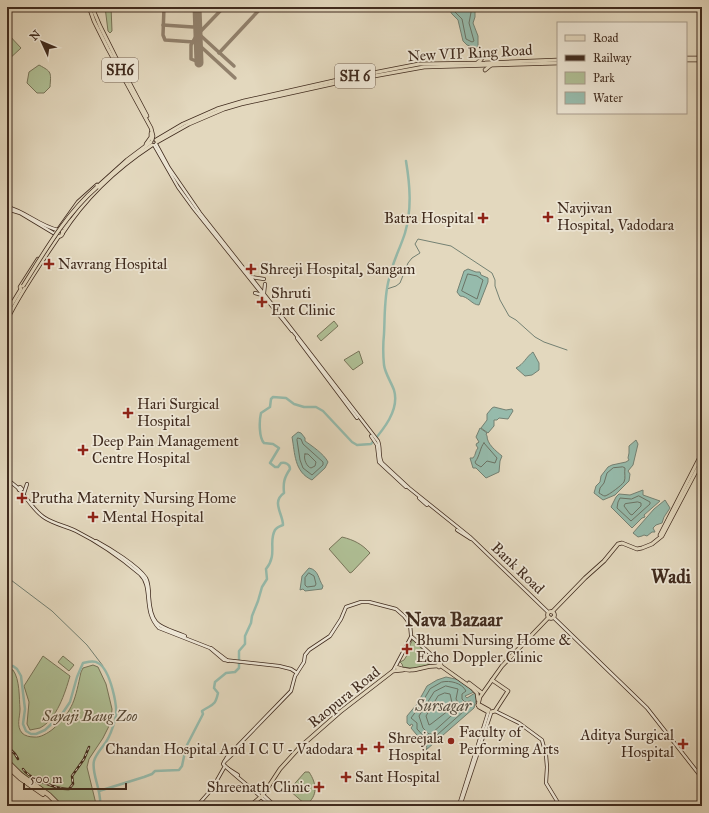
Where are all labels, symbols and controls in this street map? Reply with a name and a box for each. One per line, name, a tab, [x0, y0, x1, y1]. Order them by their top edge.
north arrow	[22, 22, 62, 62]
legend	[557, 22, 687, 114]
text: N	[27, 27, 44, 43]
text: Road	[593, 31, 619, 45]
street label: New VIP Ring Road	[407, 41, 534, 65]
text: Railway	[593, 51, 632, 65]
road number: SH6	[102, 58, 138, 82]
road number: SH 6	[335, 64, 375, 88]
text: Park	[593, 71, 615, 85]
text: Water	[593, 91, 623, 105]
place label: Navjivan Hospital, Vadodara	[557, 199, 675, 234]
place label: Batra Hospital	[384, 209, 475, 227]
marker: Navjivan Hospital, Vadodara	[542, 211, 554, 223]
marker: Batra Hospital	[477, 212, 489, 224]
place label: Navrang Hospital	[58, 255, 168, 273]
marker: Navrang Hospital	[43, 258, 55, 270]
place label: Shreeji Hospital, Sangam	[260, 260, 416, 278]
marker: Shreeji Hospital, Sangam	[245, 263, 257, 275]
place label: Shruti Ent Clinic	[271, 284, 335, 319]
marker: Shruti Ent Clinic	[256, 296, 268, 308]
place label: Hari Surgical Hospital	[137, 395, 220, 430]
marker: Hari Surgical Hospital	[122, 407, 134, 419]
place label: Deep Pain Management Centre Hospital	[92, 432, 240, 467]
marker: Deep Pain Management Centre Hospital	[77, 444, 89, 456]
place label: Prutha Maternity Nursing Home	[31, 489, 236, 507]
marker: Prutha Maternity Nursing Home	[16, 492, 28, 504]
place label: Mental Hospital	[102, 508, 205, 526]
marker: Mental Hospital	[87, 511, 99, 523]
street label: Bank Road	[488, 538, 549, 598]
district label: Wadi	[651, 565, 692, 588]
district label: Nava Bazaar	[405, 608, 504, 631]
place label: Bhumi Nursing Home & Echo Doppler Clinic	[416, 631, 572, 666]
marker: Bhumi Nursing Home & Echo Doppler Clinic	[401, 643, 413, 655]
street label: Raopura Road	[304, 662, 384, 731]
water label: Sursagar	[414, 696, 472, 715]
park label: Sayaji Baug Zoo	[41, 707, 138, 725]
place label: Faculty of Performing Arts	[459, 723, 559, 758]
place label: Aditya Surgical Hospital	[580, 726, 675, 761]
place label: Shreejala Hospital	[388, 729, 444, 764]
marker: Faculty of Performing Arts	[446, 736, 456, 746]
marker: Aditya Surgical Hospital	[677, 738, 689, 750]
place label: Chandan Hospital And I C U - Vadodara	[105, 740, 354, 758]
marker: Shreejala Hospital	[373, 741, 385, 753]
marker: Chandan Hospital And I C U - Vadodara	[356, 743, 368, 755]
scale bar	[24, 765, 126, 791]
place label: Sant Hospital	[355, 768, 441, 786]
marker: Sant Hospital	[340, 771, 352, 783]
text: 500 m	[30, 772, 62, 786]
place label: Shreenath Clinic	[207, 778, 310, 796]
marker: Shreenath Clinic	[313, 781, 325, 793]

